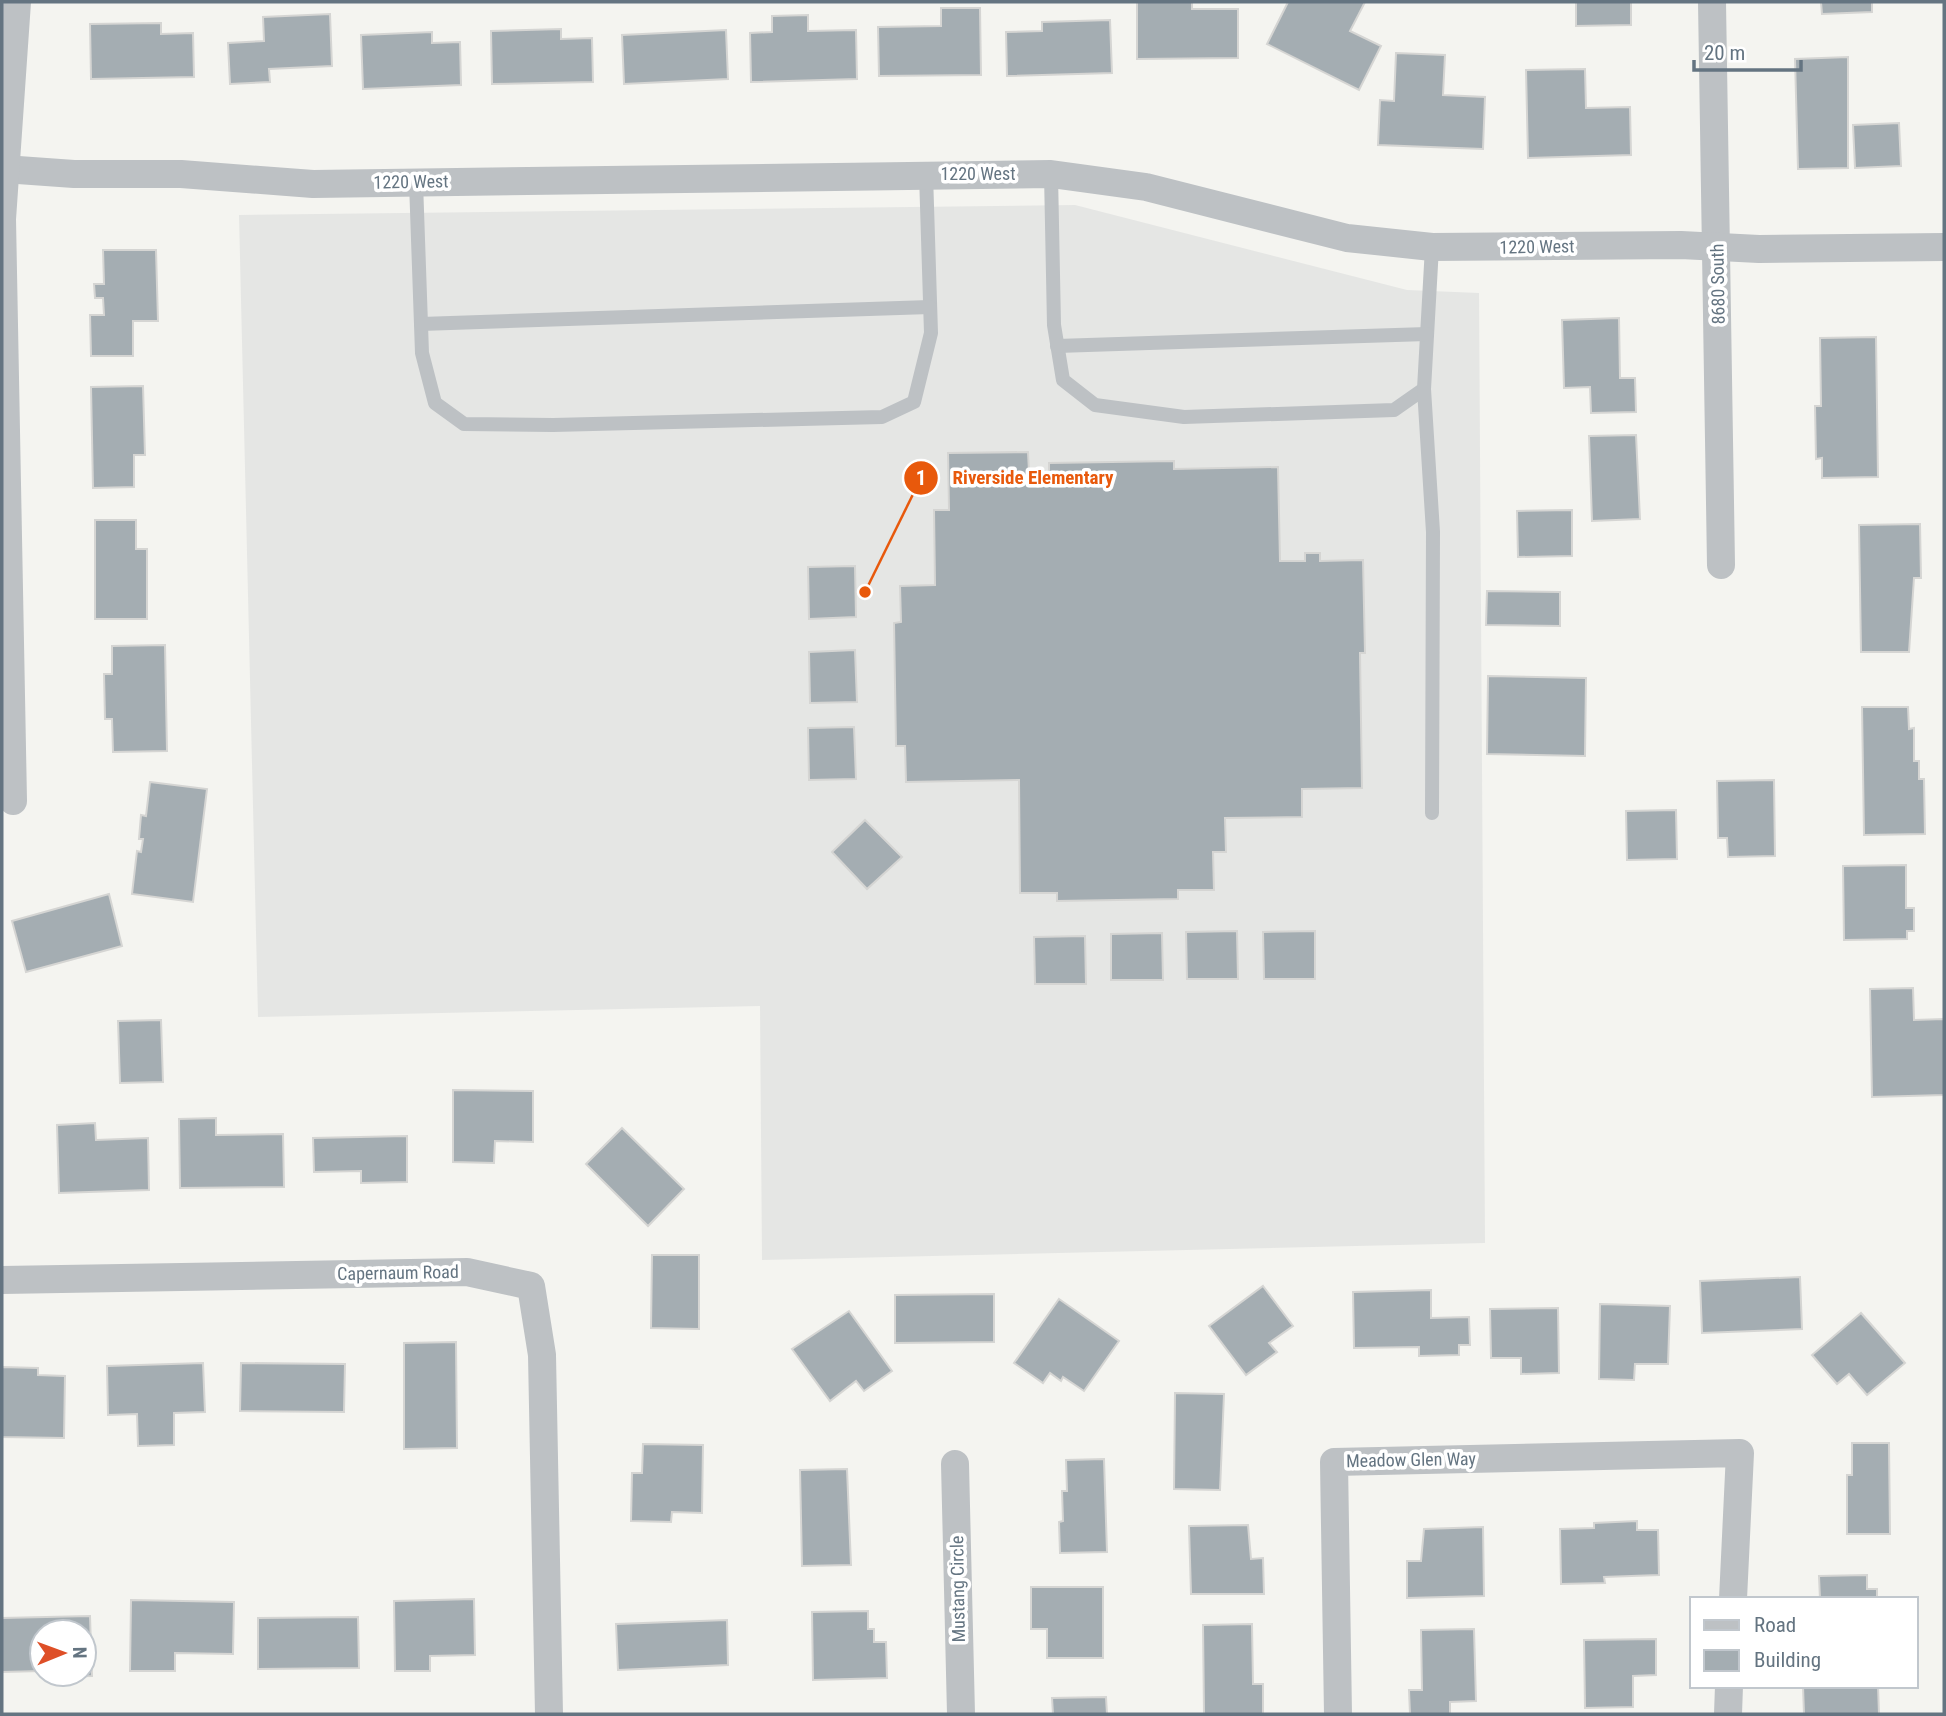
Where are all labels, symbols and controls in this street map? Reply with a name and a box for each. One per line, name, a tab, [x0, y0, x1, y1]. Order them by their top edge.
scale bar	[1694, 28, 1801, 72]
text: 20 m	[1704, 41, 1745, 65]
street label: 1220 West	[940, 163, 1016, 184]
street label: 1220 West	[373, 170, 449, 193]
street label: 1220 West	[1499, 235, 1575, 258]
street label: 8680 South	[1706, 243, 1729, 325]
callout: Riverside Elementary	[903, 458, 1127, 498]
text: 1	[916, 466, 926, 490]
text: Riverside Elementary	[953, 466, 1114, 489]
street label: Capernaum Road	[337, 1261, 459, 1284]
street label: Meadow Glen Way	[1346, 1448, 1477, 1471]
street label: Mustang Circle	[946, 1535, 969, 1643]
legend	[1690, 1597, 1918, 1688]
text: Road	[1754, 1613, 1796, 1637]
north arrow	[28, 1618, 98, 1688]
text: N	[68, 1647, 91, 1659]
text: Building	[1754, 1648, 1821, 1672]

